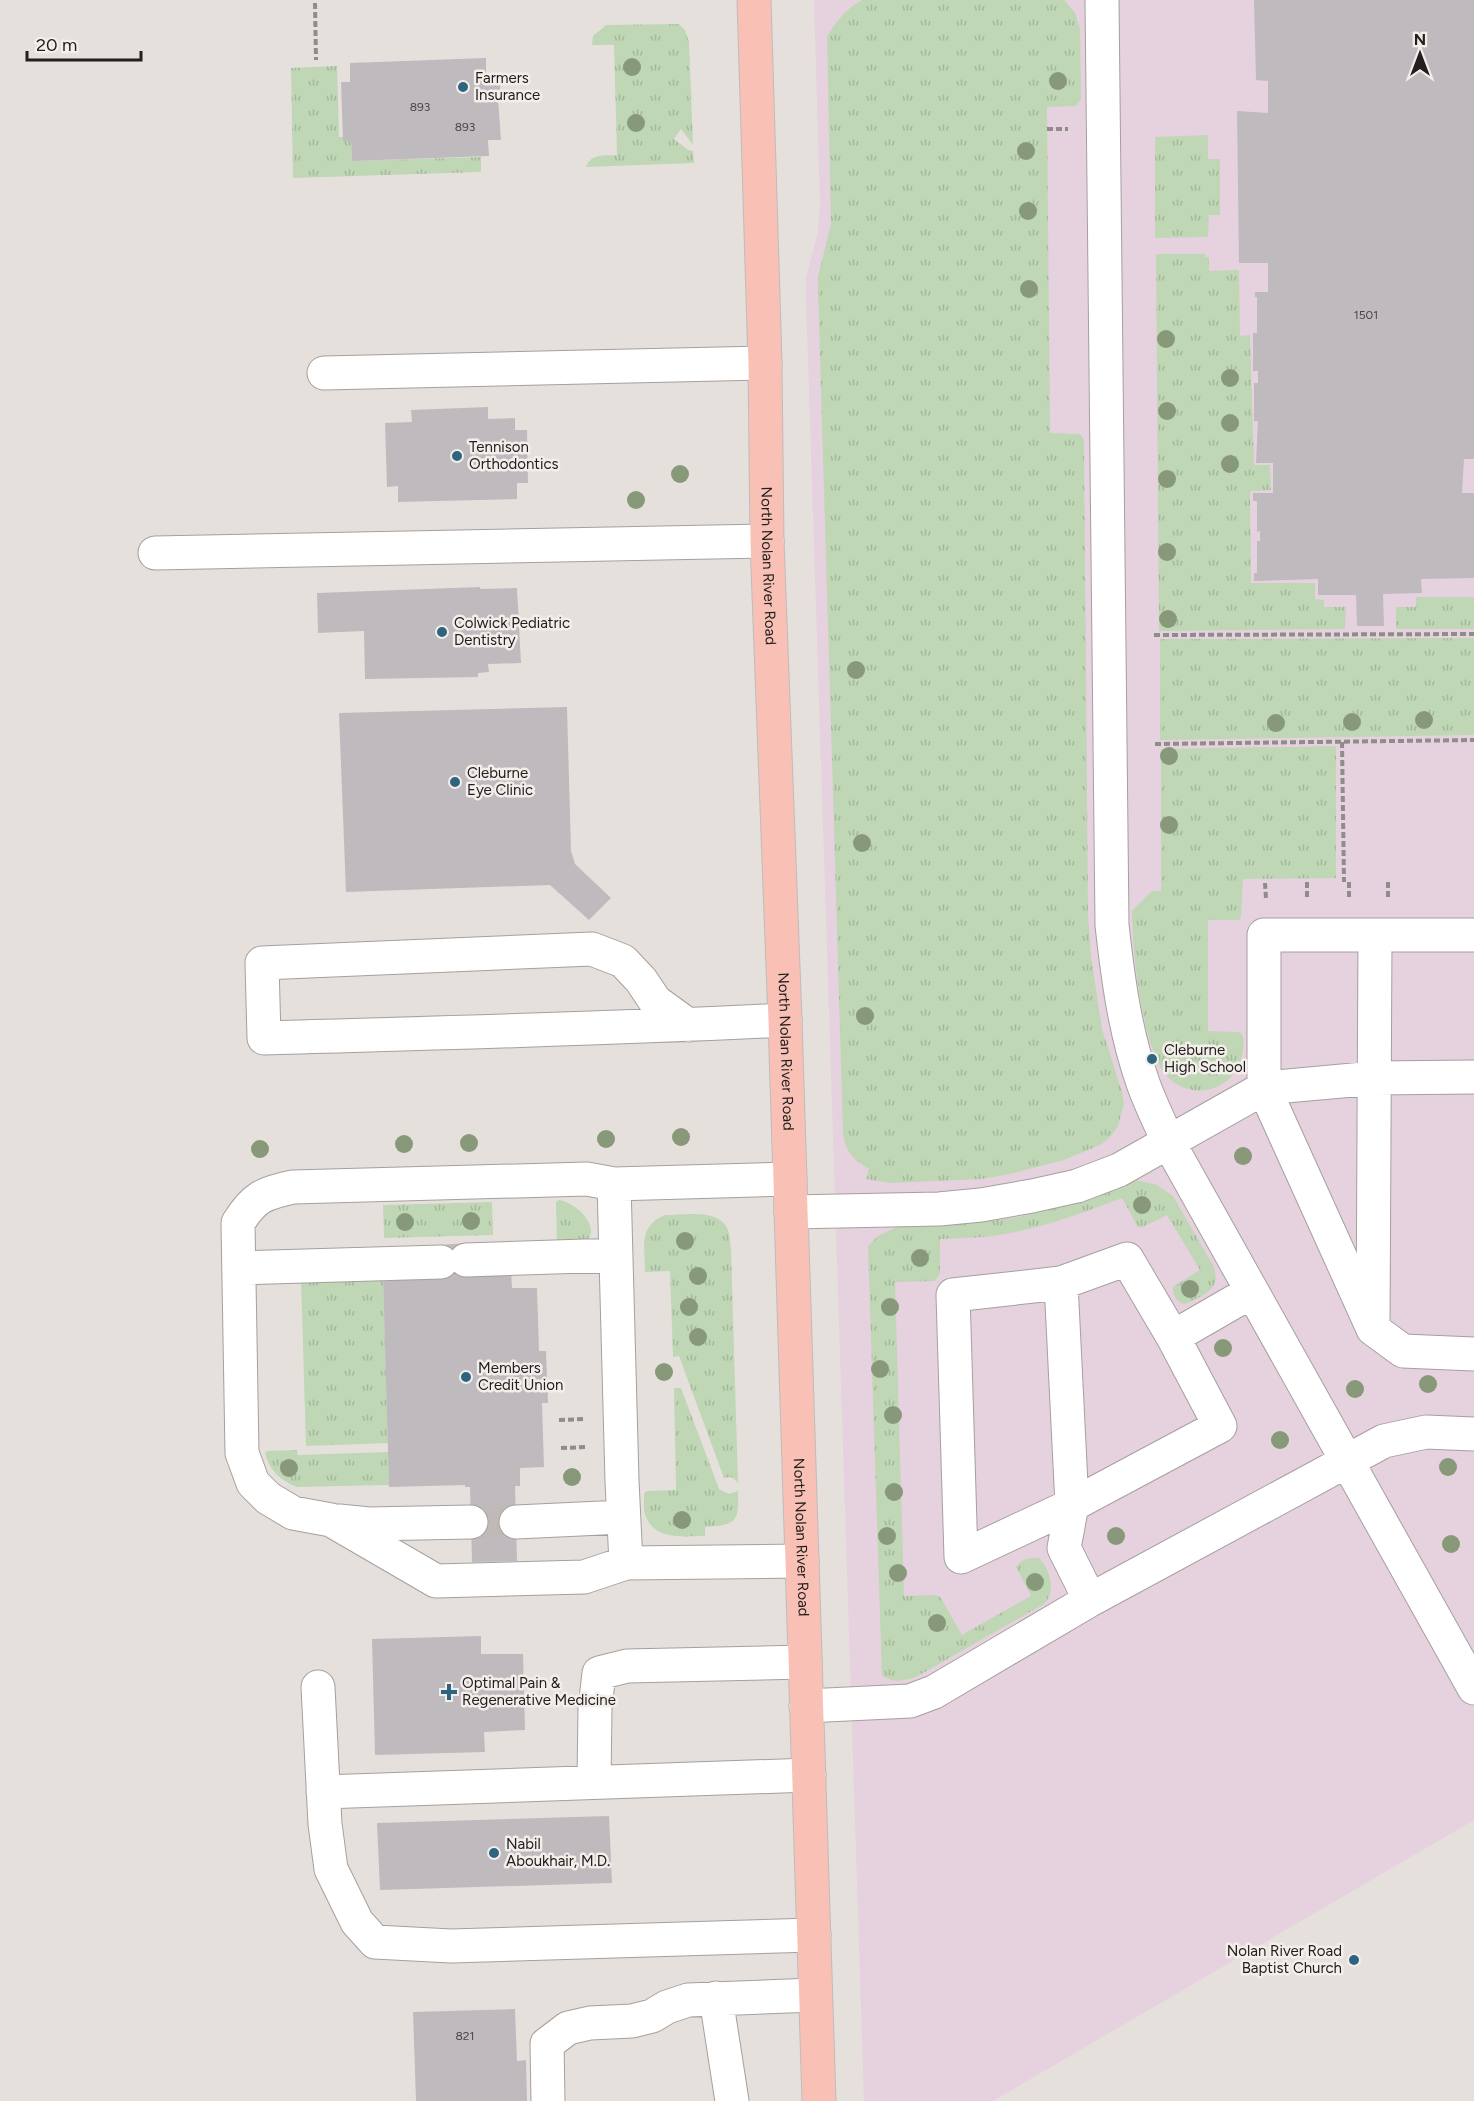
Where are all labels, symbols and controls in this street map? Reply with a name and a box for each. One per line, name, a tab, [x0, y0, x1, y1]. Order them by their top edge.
scale bar	[27, 24, 141, 62]
north arrow	[1390, 24, 1450, 84]
text: N	[1414, 30, 1426, 49]
text: 20 m	[36, 34, 77, 56]
place label: Farmers Insurance	[475, 69, 540, 104]
marker: Farmers Insurance	[456, 80, 470, 94]
house number: 893	[410, 100, 430, 114]
house number: 893	[455, 120, 475, 134]
house number: 1501	[1354, 308, 1378, 322]
place label: Tennison Orthodontics	[469, 438, 559, 473]
marker: Tennison Orthodontics	[450, 449, 464, 463]
street label: North Nolan River Road	[757, 486, 780, 645]
place label: Colwick Pediatric Dentistry	[454, 614, 570, 649]
marker: Colwick Pediatric Dentistry	[435, 625, 449, 639]
place label: Cleburne Eye Clinic	[467, 764, 533, 799]
marker: Cleburne Eye Clinic	[448, 775, 462, 789]
street label: North Nolan River Road	[774, 972, 797, 1131]
place label: Cleburne High School	[1164, 1041, 1246, 1076]
marker: Cleburne High School	[1145, 1052, 1159, 1066]
place label: Members Credit Union	[478, 1359, 563, 1394]
marker: Members Credit Union	[459, 1370, 473, 1384]
street label: North Nolan River Road	[790, 1458, 813, 1617]
place label: Optimal Pain & Regenerative Medicine	[462, 1674, 616, 1709]
marker: Optimal Pain & Regenerative Medicine	[440, 1683, 458, 1701]
place label: Nabil Aboukhair, M.D.	[506, 1835, 610, 1870]
marker: Nabil Aboukhair, M.D.	[487, 1846, 501, 1860]
place label: Nolan River Road Baptist Church	[1227, 1942, 1342, 1977]
marker: Nolan River Road Baptist Church	[1347, 1953, 1361, 1967]
house number: 821	[455, 2029, 475, 2043]

